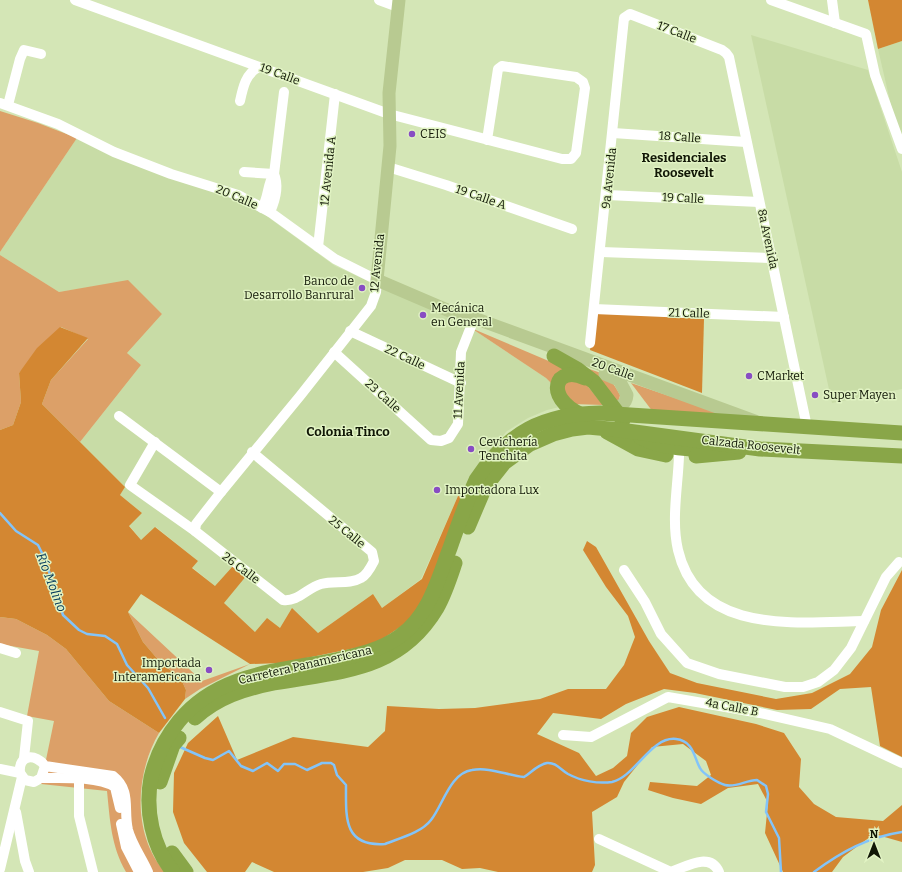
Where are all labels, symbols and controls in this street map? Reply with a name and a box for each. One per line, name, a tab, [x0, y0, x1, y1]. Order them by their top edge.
street label: 17 Calle	[655, 18, 699, 46]
street label: 19 Calle	[258, 60, 302, 88]
place label: CEIS	[420, 127, 446, 141]
marker: CEIS	[407, 129, 417, 139]
street label: 18 Calle	[659, 129, 701, 145]
street label: 12 Avenida A	[317, 135, 339, 207]
street label: 9a Avenida	[599, 146, 619, 209]
district label: Residenciales Roosevelt	[642, 150, 726, 180]
street label: 20 Calle	[214, 182, 260, 212]
street label: 19 Calle A	[454, 182, 509, 212]
street label: 19 Calle	[662, 190, 704, 206]
street label: 8a Avenida	[755, 208, 781, 271]
street label: 12 Avenida	[367, 232, 387, 293]
place label: Banco de Desarrollo Banrural	[244, 274, 355, 302]
marker: Banco de Desarrollo Banrural	[357, 283, 367, 293]
place label: Mecánica en General	[431, 301, 493, 329]
street label: 21 Calle	[668, 305, 710, 321]
marker: Mecánica en General	[418, 310, 428, 320]
street label: 22 Calle	[383, 342, 427, 372]
street label: 20 Calle	[590, 355, 636, 383]
street label: 11 Avenida	[451, 361, 468, 419]
place label: CMarket	[757, 369, 805, 383]
marker: CMarket	[744, 371, 754, 381]
street label: 23 Calle	[362, 376, 404, 416]
place label: Super Mayen	[823, 388, 896, 402]
marker: Super Mayen	[810, 390, 820, 400]
district label: Colonia Tinco	[306, 424, 390, 439]
street label: Calzada Roosevelt	[701, 433, 802, 457]
place label: Cevichería Tenchita	[479, 435, 538, 463]
marker: Cevichería Tenchita	[466, 444, 476, 454]
place label: Importadora Lux	[445, 483, 540, 497]
marker: Importadora Lux	[432, 485, 442, 495]
street label: 25 Calle	[326, 513, 368, 551]
street label: 26 Calle	[219, 549, 263, 587]
water label: Río Molino	[33, 550, 70, 614]
street label: Carretera Panamericana	[237, 643, 373, 687]
place label: Importada Interamericana	[114, 656, 201, 684]
marker: Importada Interamericana	[204, 665, 214, 675]
street label: 4a Calle B	[704, 695, 760, 719]
north arrow	[854, 824, 894, 864]
text: N	[870, 828, 879, 841]

